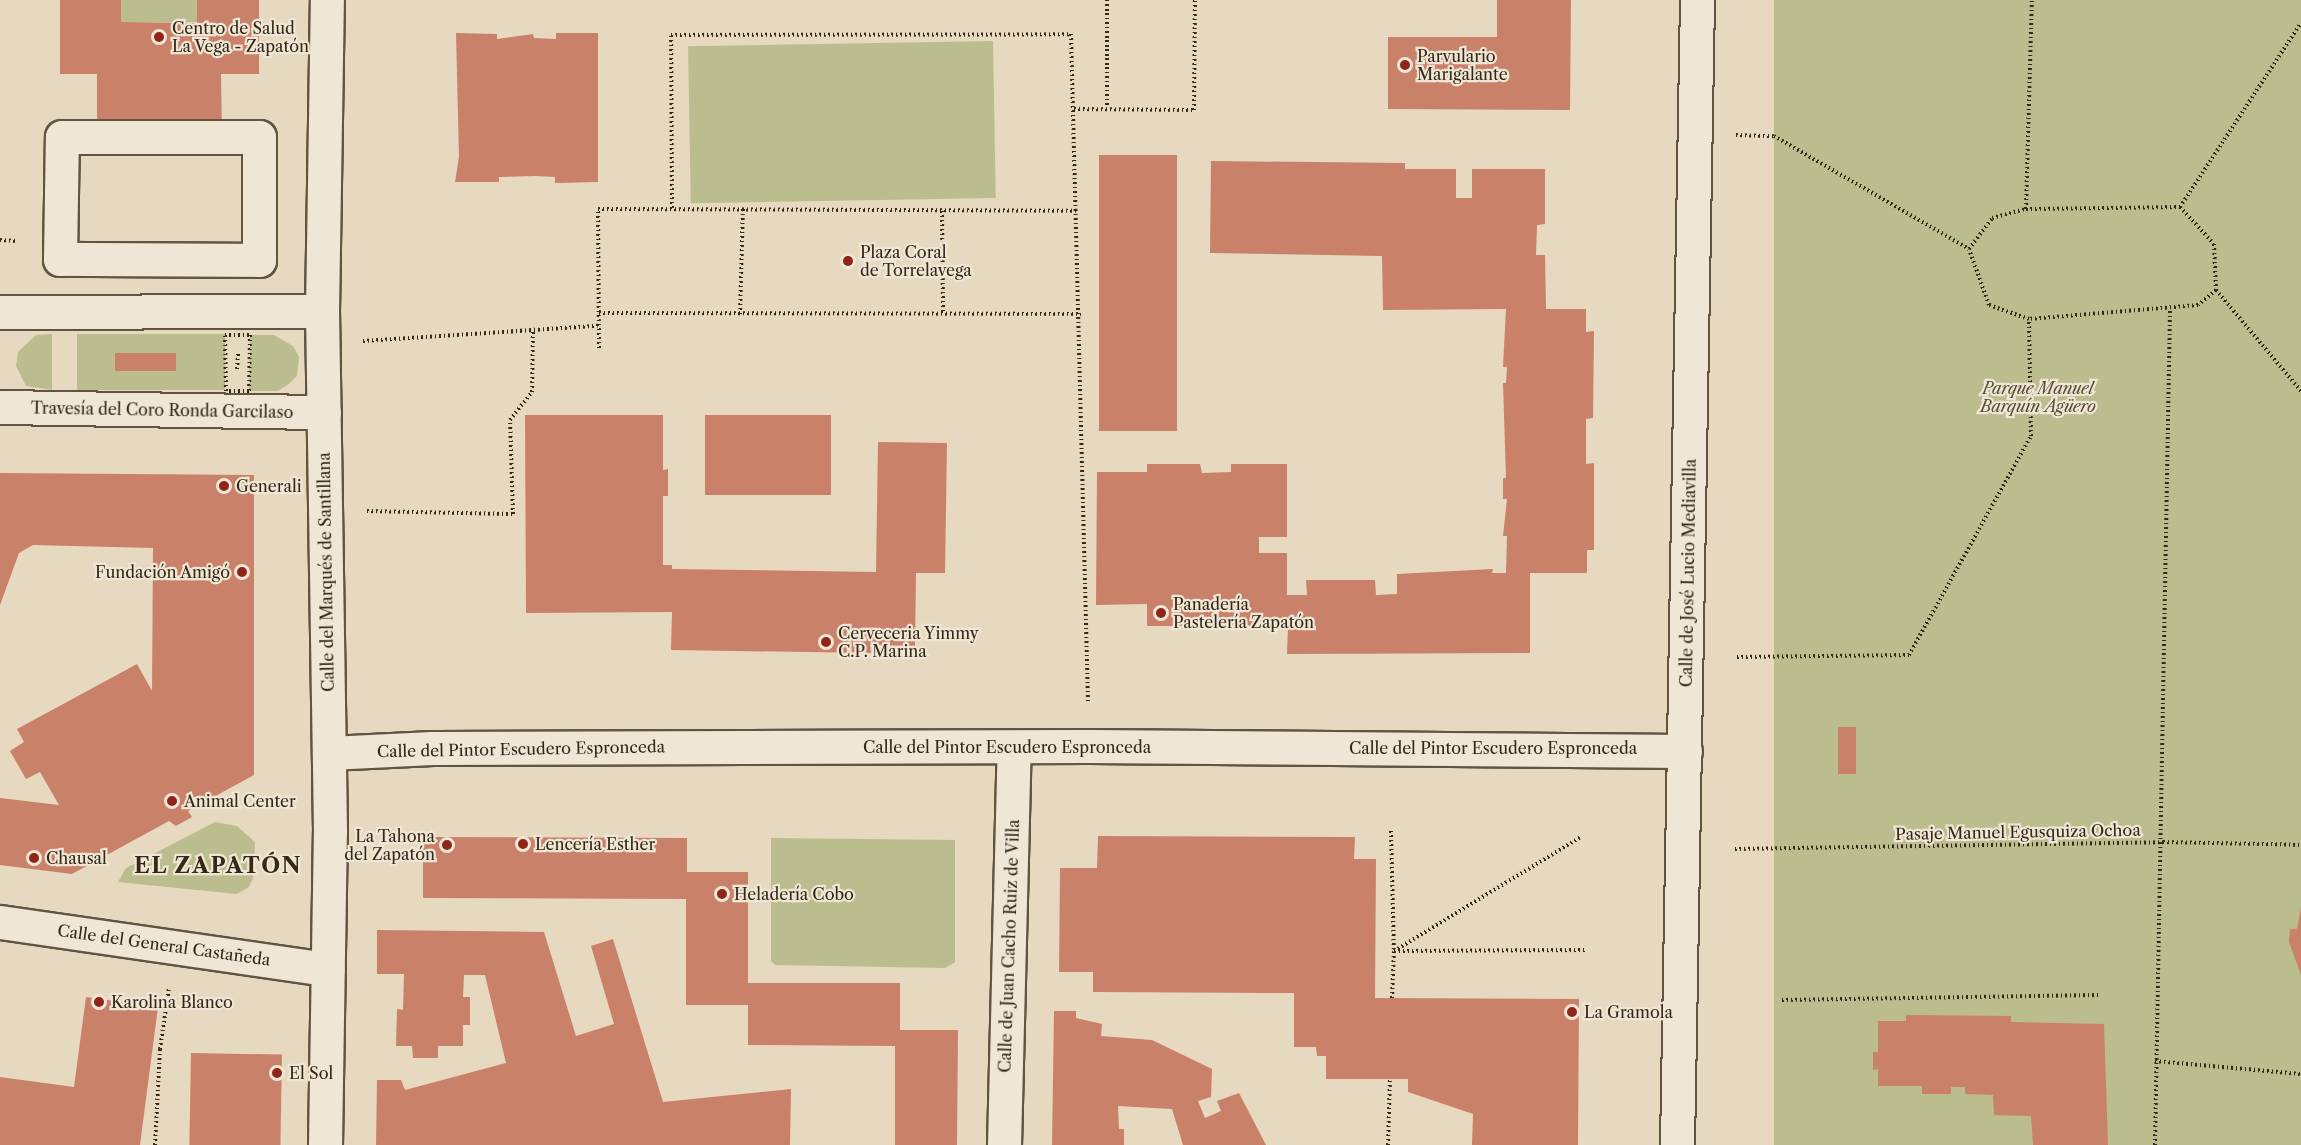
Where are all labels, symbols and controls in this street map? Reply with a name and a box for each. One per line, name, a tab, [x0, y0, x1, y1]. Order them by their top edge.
place label: Centro de Salud La Vega - Zapatón	[172, 18, 310, 56]
marker: Centro de Salud La Vega - Zapatón	[150, 28, 168, 46]
place label: Parvulario Marigalante	[1417, 46, 1508, 84]
marker: Parvulario Marigalante	[1398, 58, 1412, 72]
place label: Plaza Coral de Torrelavega	[860, 242, 972, 280]
marker: Plaza Coral de Torrelavega	[841, 254, 855, 268]
park label: Parque Manuel Barquín Agüero	[1980, 378, 2096, 416]
street label: Travesía del Coro Ronda Garcilaso	[30, 398, 294, 422]
street label: Calle del Marqués de Santillana	[314, 452, 338, 692]
street label: Calle de José Lucio Mediavilla	[1676, 459, 1700, 687]
place label: Generali	[236, 476, 302, 496]
marker: Generali	[217, 479, 231, 493]
place label: Fundación Amigó	[94, 562, 230, 582]
marker: Fundación Amigó	[235, 565, 249, 579]
place label: Panadería Pastelería Zapatón	[1173, 594, 1314, 632]
marker: Panadería Pastelería Zapatón	[1154, 606, 1168, 620]
place label: Cerveceria Yimmy C.P. Marina	[838, 623, 979, 661]
marker: Cerveceria Yimmy C.P. Marina	[819, 635, 833, 649]
street label: Calle del Pintor Escudero Espronceda	[377, 737, 665, 761]
street label: Calle del Pintor Escudero Espronceda	[863, 737, 1151, 757]
street label: Calle del Pintor Escudero Espronceda	[1349, 738, 1637, 758]
place label: Animal Center	[184, 791, 296, 811]
marker: Animal Center	[165, 794, 179, 808]
street label: Calle de Juan Cacho Ruiz de Villa	[995, 819, 1023, 1073]
street label: Pasaje Manuel Egusquiza Ochoa	[1895, 820, 2141, 844]
place label: La Tahona del Zapatón	[344, 826, 435, 864]
place label: Lencería Esther	[535, 834, 655, 854]
marker: Lencería Esther	[516, 837, 530, 851]
marker: La Tahona del Zapatón	[440, 838, 454, 852]
place label: Chausal	[46, 848, 107, 868]
marker: Chausal	[27, 851, 41, 865]
district label: EL ZAPATÓN	[134, 853, 302, 879]
place label: Heladería Cobo	[734, 884, 854, 904]
marker: Heladería Cobo	[715, 887, 729, 901]
street label: Calle del General Castañeda	[56, 921, 272, 969]
place label: Karolina Blanco	[111, 992, 233, 1012]
marker: Karolina Blanco	[92, 995, 106, 1009]
place label: La Gramola	[1584, 1002, 1673, 1022]
marker: La Gramola	[1565, 1005, 1579, 1019]
place label: El Sol	[289, 1063, 333, 1083]
marker: El Sol	[270, 1066, 284, 1080]

